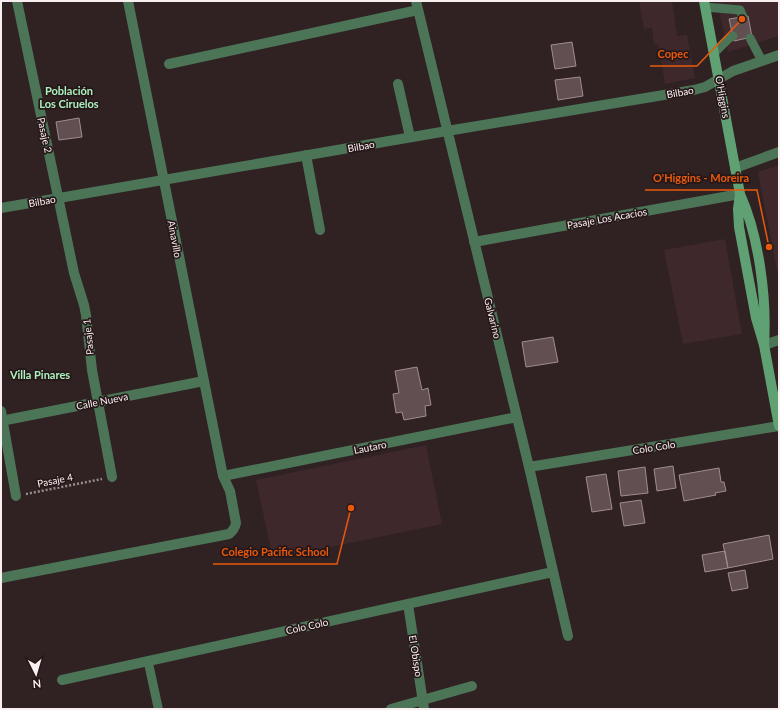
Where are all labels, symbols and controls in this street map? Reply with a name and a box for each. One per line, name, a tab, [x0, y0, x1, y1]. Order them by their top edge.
callout: Copec	[650, 43, 697, 66]
text: Copec	[658, 47, 689, 60]
street label: O'Higgins	[713, 75, 733, 119]
district label: Población Los Ciruelos	[39, 84, 99, 110]
street label: Bilbao	[665, 84, 695, 100]
street label: Pasaje 2	[35, 116, 55, 154]
street label: Bilbao	[346, 138, 376, 154]
callout: O'Higgins - Moreira	[645, 167, 757, 190]
text: O'Higgins - Moreira	[653, 171, 749, 184]
street label: Bilbao	[27, 193, 57, 209]
street label: Pasaje Los Acacios	[566, 205, 648, 231]
street label: Ainavillo	[166, 219, 185, 259]
street label: Galvarino	[482, 296, 504, 340]
street label: Pasaje 1	[80, 318, 96, 356]
district label: Villa Pinares	[9, 368, 70, 381]
street label: Calle Nueva	[75, 390, 129, 412]
street label: Lautaro	[352, 438, 388, 456]
street label: Colo Colo	[632, 438, 677, 456]
street label: Pasaje 4	[36, 471, 74, 489]
callout: Colegio Pacific School	[213, 541, 337, 564]
text: Colegio Pacific School	[221, 545, 329, 558]
street label: Colo Colo	[285, 616, 330, 636]
street label: El Obispo	[407, 634, 425, 678]
north arrow	[16, 654, 56, 694]
text: N	[32, 678, 42, 691]

